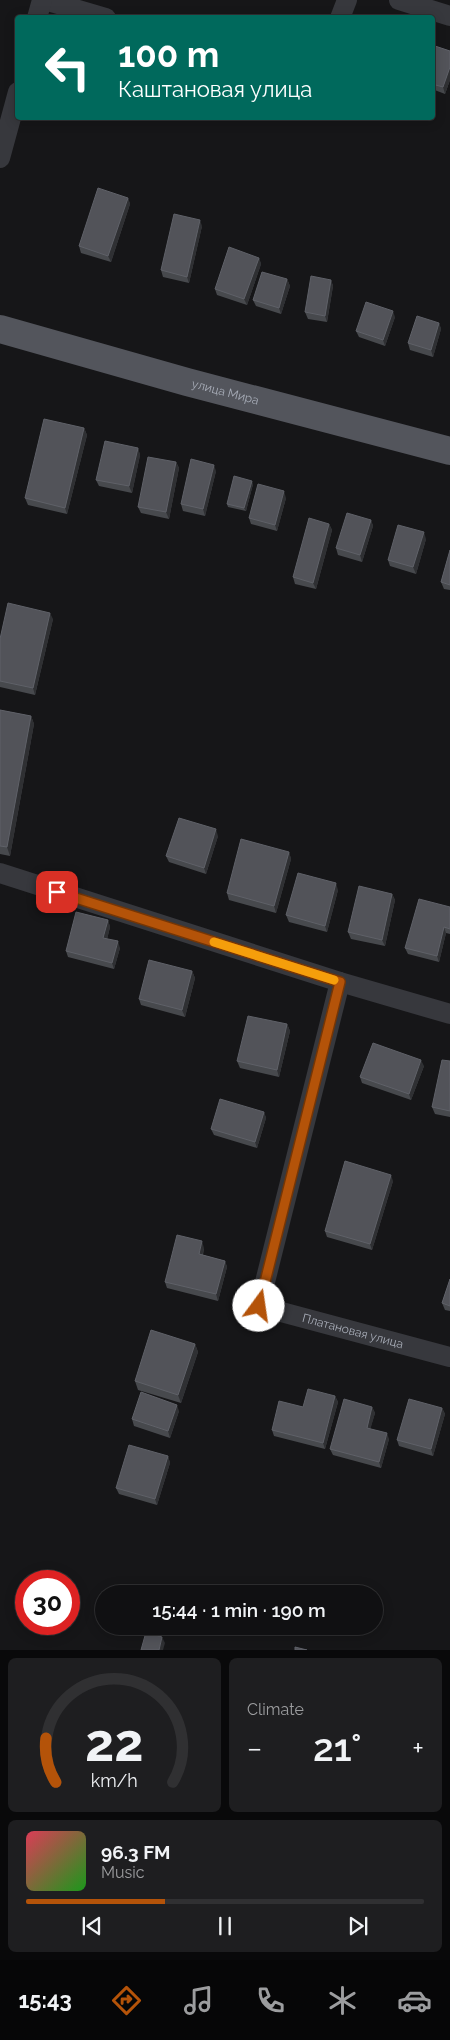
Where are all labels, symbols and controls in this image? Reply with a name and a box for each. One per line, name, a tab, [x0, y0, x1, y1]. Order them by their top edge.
text: 100 m	[118, 34, 219, 75]
icon: left	[35, 35, 100, 100]
text: Каштановая улица	[118, 76, 312, 102]
street label: улица Мира	[190, 377, 260, 408]
pin	[36, 871, 78, 913]
icon: arrive	[43, 878, 71, 906]
position arrow	[232, 1279, 284, 1331]
street label: Платановая улица	[301, 1311, 405, 1351]
speed limit sign: 30	[15, 1570, 80, 1635]
text: 15:44 · 1 min · 190 m	[152, 1599, 326, 1621]
text: Climate	[247, 1700, 304, 1719]
text: 22	[85, 1712, 144, 1773]
text: 21°	[313, 1725, 361, 1770]
text: −	[247, 1732, 262, 1765]
text: +	[412, 1732, 424, 1765]
text: km/h	[91, 1770, 138, 1791]
text: 96.3 FM	[101, 1841, 171, 1863]
text: Music	[101, 1863, 145, 1882]
icon: previous	[78, 1912, 106, 1940]
icon: pause	[211, 1912, 239, 1940]
icon: next	[344, 1912, 372, 1940]
icon: directions	[109, 1983, 144, 2018]
icon: music	[181, 1983, 216, 2018]
icon: phone	[253, 1983, 288, 2018]
icon: climate	[325, 1983, 360, 2018]
icon: car	[397, 1983, 432, 2018]
text: 15:43	[18, 1987, 72, 2013]

